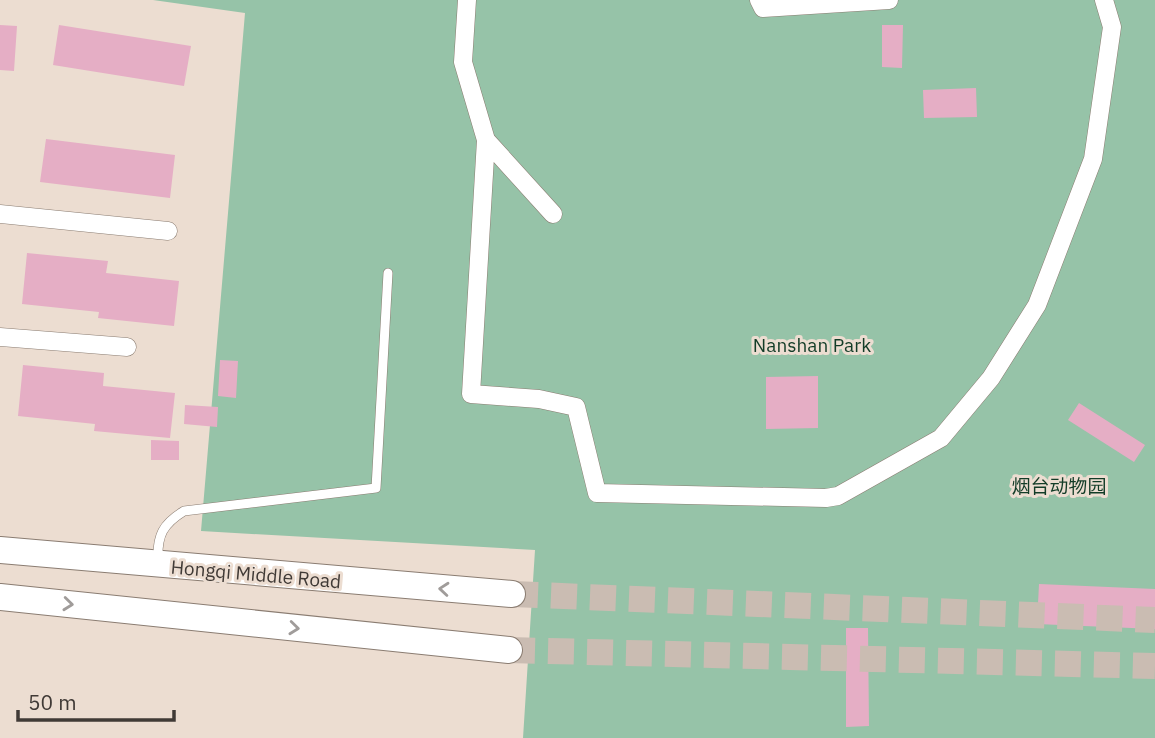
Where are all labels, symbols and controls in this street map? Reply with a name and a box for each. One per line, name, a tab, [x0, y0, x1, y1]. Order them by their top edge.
park label: Nanshan Park	[753, 333, 871, 357]
park label: 烟台动物园	[1011, 474, 1107, 498]
street label: Hongqi Middle Road	[170, 555, 342, 593]
one-way arrow	[439, 582, 450, 597]
one-way arrow	[63, 596, 74, 611]
one-way arrow	[288, 620, 300, 635]
scale bar	[18, 678, 173, 722]
text: 50 m	[28, 688, 77, 716]

